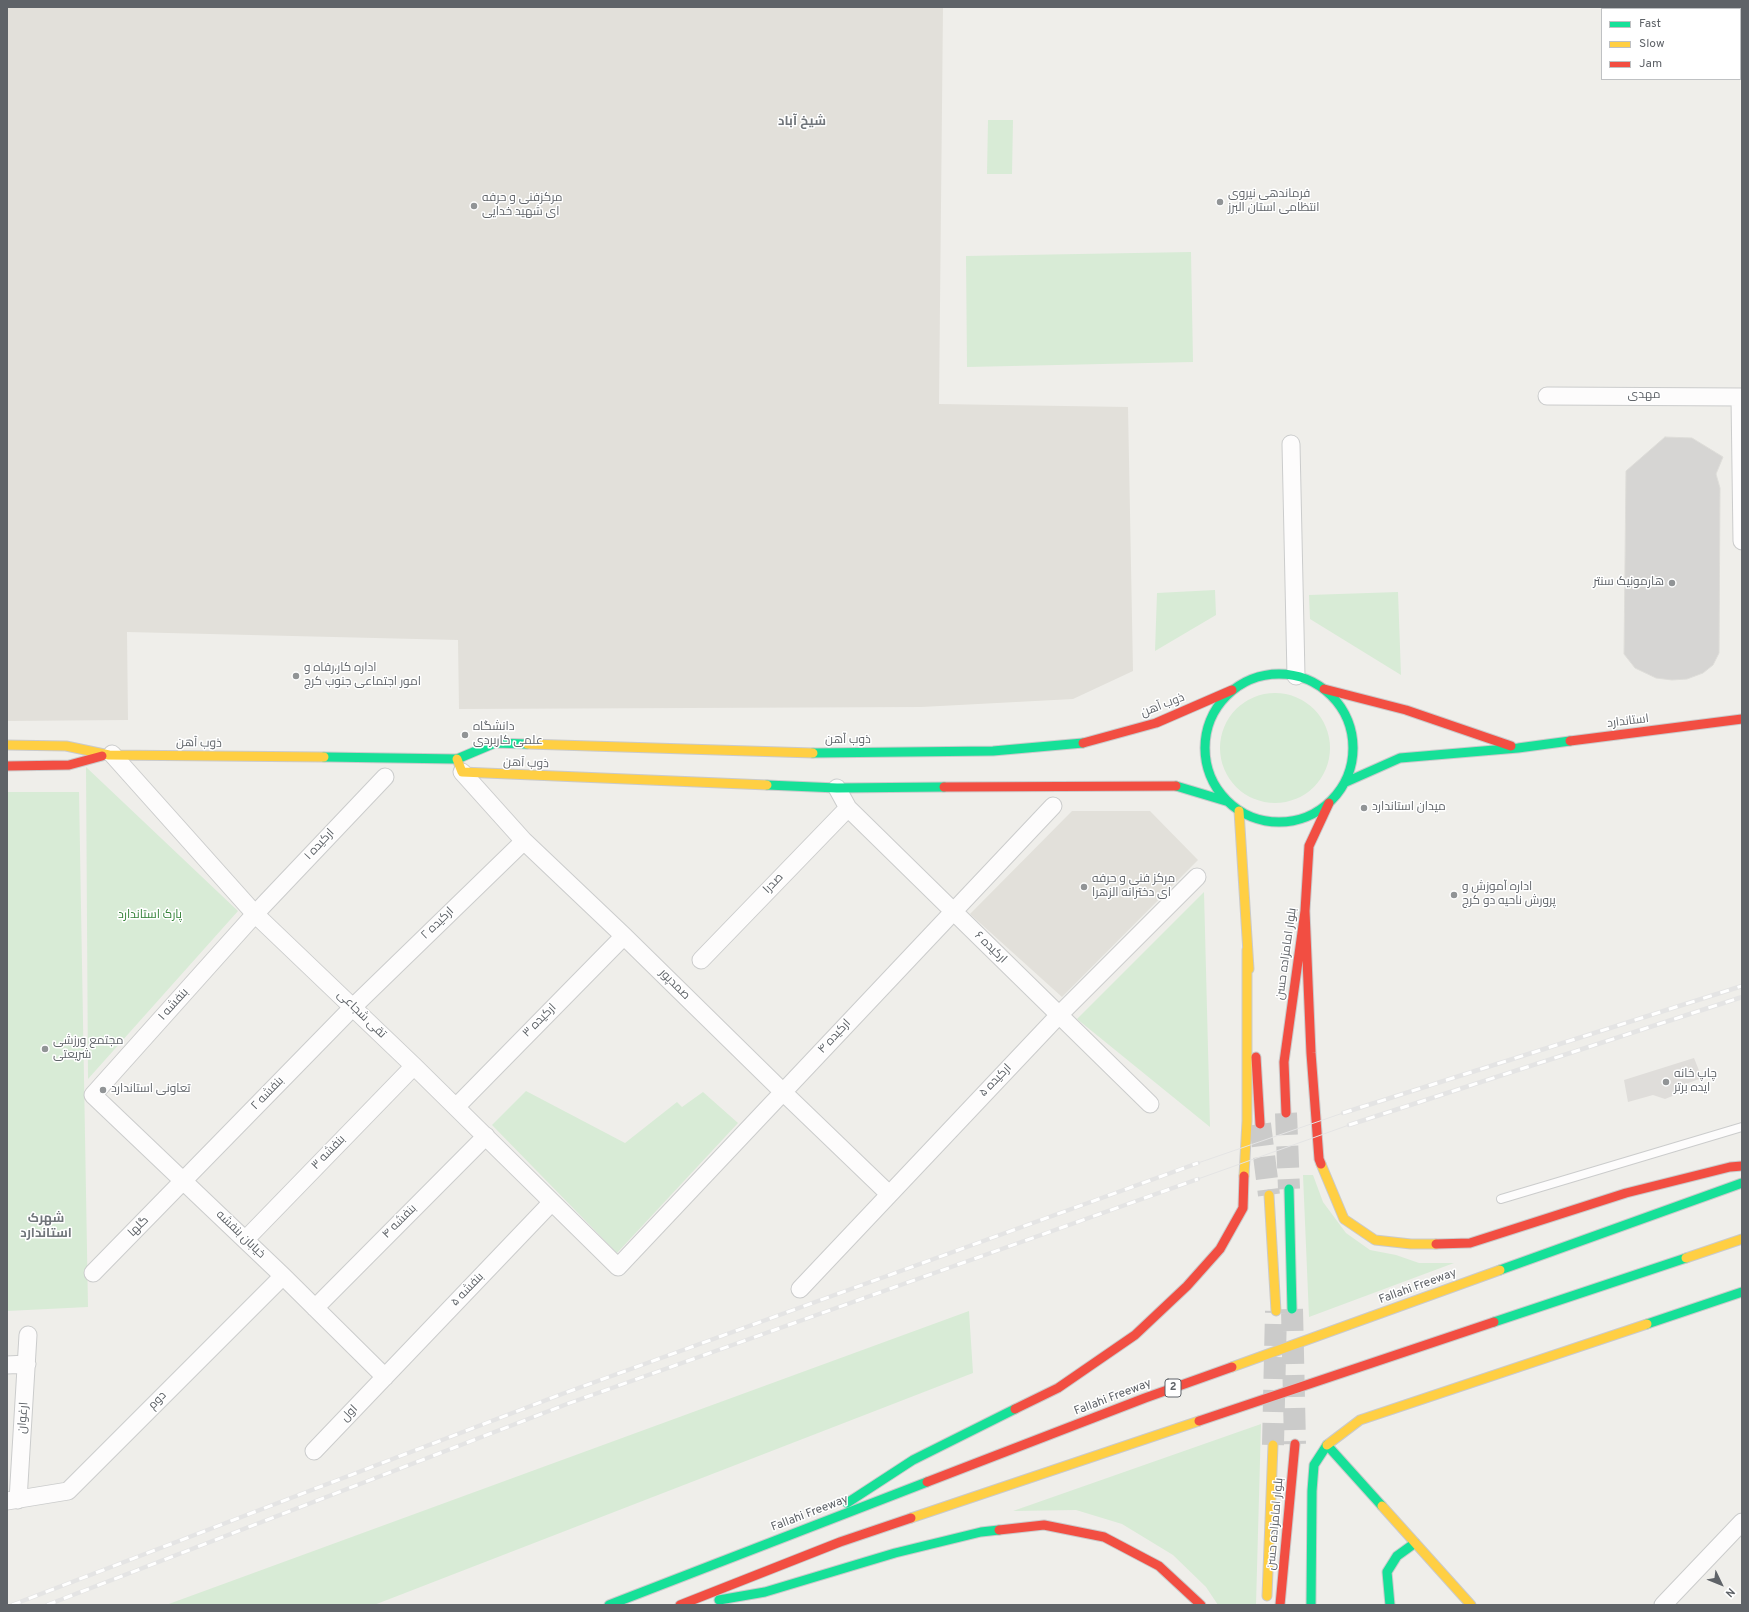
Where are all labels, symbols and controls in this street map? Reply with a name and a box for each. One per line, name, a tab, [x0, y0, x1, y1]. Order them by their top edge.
legend	[1601, 8, 1741, 80]
text: Fast	[1639, 16, 1661, 32]
text: Slow	[1639, 36, 1665, 52]
text: Jam	[1639, 56, 1662, 72]
district label: شیخ آباد	[778, 114, 826, 130]
place label: فرماندهی نیروی انتظامی استان البرز	[1228, 188, 1319, 216]
place label: مرکزفنی و حرفه ای شهید خدایی	[482, 192, 562, 220]
marker: فرماندهی نیروی انتظامی استان البرز	[1215, 197, 1225, 207]
marker: مرکزفنی و حرفه ای شهید خدایی	[469, 201, 479, 211]
street label: مهدی	[1628, 389, 1660, 403]
place label: هارمونیک سنتر	[1593, 576, 1664, 590]
marker: هارمونیک سنتر	[1667, 578, 1677, 588]
place label: اداره کار،رفاه و امور اجتماعی جنوب کرج	[304, 662, 421, 690]
marker: اداره کار،رفاه و امور اجتماعی جنوب کرج	[291, 671, 301, 681]
street label: ذوب آهن	[1139, 691, 1187, 721]
street label: استاندارد	[1606, 712, 1650, 732]
place label: دانشگاه علمی کاربردی	[473, 721, 543, 749]
marker: دانشگاه علمی کاربردی	[460, 730, 470, 740]
street label: ذوب آهن	[825, 734, 871, 748]
street label: ذوب آهن	[176, 736, 222, 752]
street label: ذوب آهن	[503, 756, 549, 772]
place label: میدان استاندارد	[1372, 801, 1446, 815]
marker: میدان استاندارد	[1359, 803, 1369, 813]
street label: ارکیده ۱	[302, 826, 338, 864]
street label: صدرا	[761, 871, 787, 897]
place label: مرکز فنی و حرفه ای دخترانه الزهرا	[1092, 873, 1175, 901]
place label: اداره آموزش و پرورش ناحیه دو کرج	[1462, 881, 1556, 909]
marker: مرکز فنی و حرفه ای دخترانه الزهرا	[1079, 882, 1089, 892]
marker: اداره آموزش و پرورش ناحیه دو کرج	[1449, 890, 1459, 900]
street label: ارکیده ۲	[419, 905, 457, 943]
street label: بلوار امامزاده حسن	[1273, 907, 1301, 1001]
park label: پارک استاندارد	[118, 909, 182, 923]
street label: ارکیده ۶	[971, 929, 1009, 967]
street label: صمدپور	[656, 967, 692, 1003]
street label: بنفشه ۱	[156, 986, 192, 1024]
street label: تقی شجاعی	[333, 988, 389, 1042]
street label: ارکیده ۳	[520, 1001, 560, 1041]
street label: ارکیده ۴	[816, 1017, 854, 1057]
place label: مجتمع ورزشی شریعتی	[53, 1035, 123, 1063]
marker: مجتمع ورزشی شریعتی	[40, 1044, 50, 1054]
street label: ارکیده ۵	[977, 1062, 1015, 1100]
place label: چاپ خانه ایده برتر	[1674, 1068, 1717, 1096]
street label: بنفشه ۲	[249, 1074, 287, 1114]
marker: چاپ خانه ایده برتر	[1661, 1077, 1671, 1087]
place label: تعاونی استاندارد	[111, 1083, 191, 1097]
marker: تعاونی استاندارد	[98, 1085, 108, 1095]
street label: بنفشه ۳	[309, 1133, 349, 1173]
street label: بنفشه ۴	[380, 1202, 420, 1242]
street label: خیابان بنفشه	[212, 1208, 268, 1262]
district label: شهرک استاندارد	[20, 1211, 72, 1242]
street label: گلها	[126, 1214, 152, 1240]
street label: Fallahi Freeway	[1377, 1266, 1459, 1308]
street label: بنفشه ۵	[449, 1270, 487, 1310]
street label: Fallahi Freeway	[1072, 1377, 1154, 1419]
road number: 2	[1165, 1379, 1181, 1397]
street label: دوم	[146, 1389, 170, 1413]
street label: ارغوان	[16, 1402, 32, 1434]
street label: اول	[339, 1403, 361, 1425]
street label: بلوار امامزاده حسن	[1265, 1477, 1287, 1571]
street label: Fallahi Freeway	[769, 1493, 851, 1535]
north arrow	[1701, 1564, 1741, 1604]
text: N	[1722, 1585, 1738, 1600]

